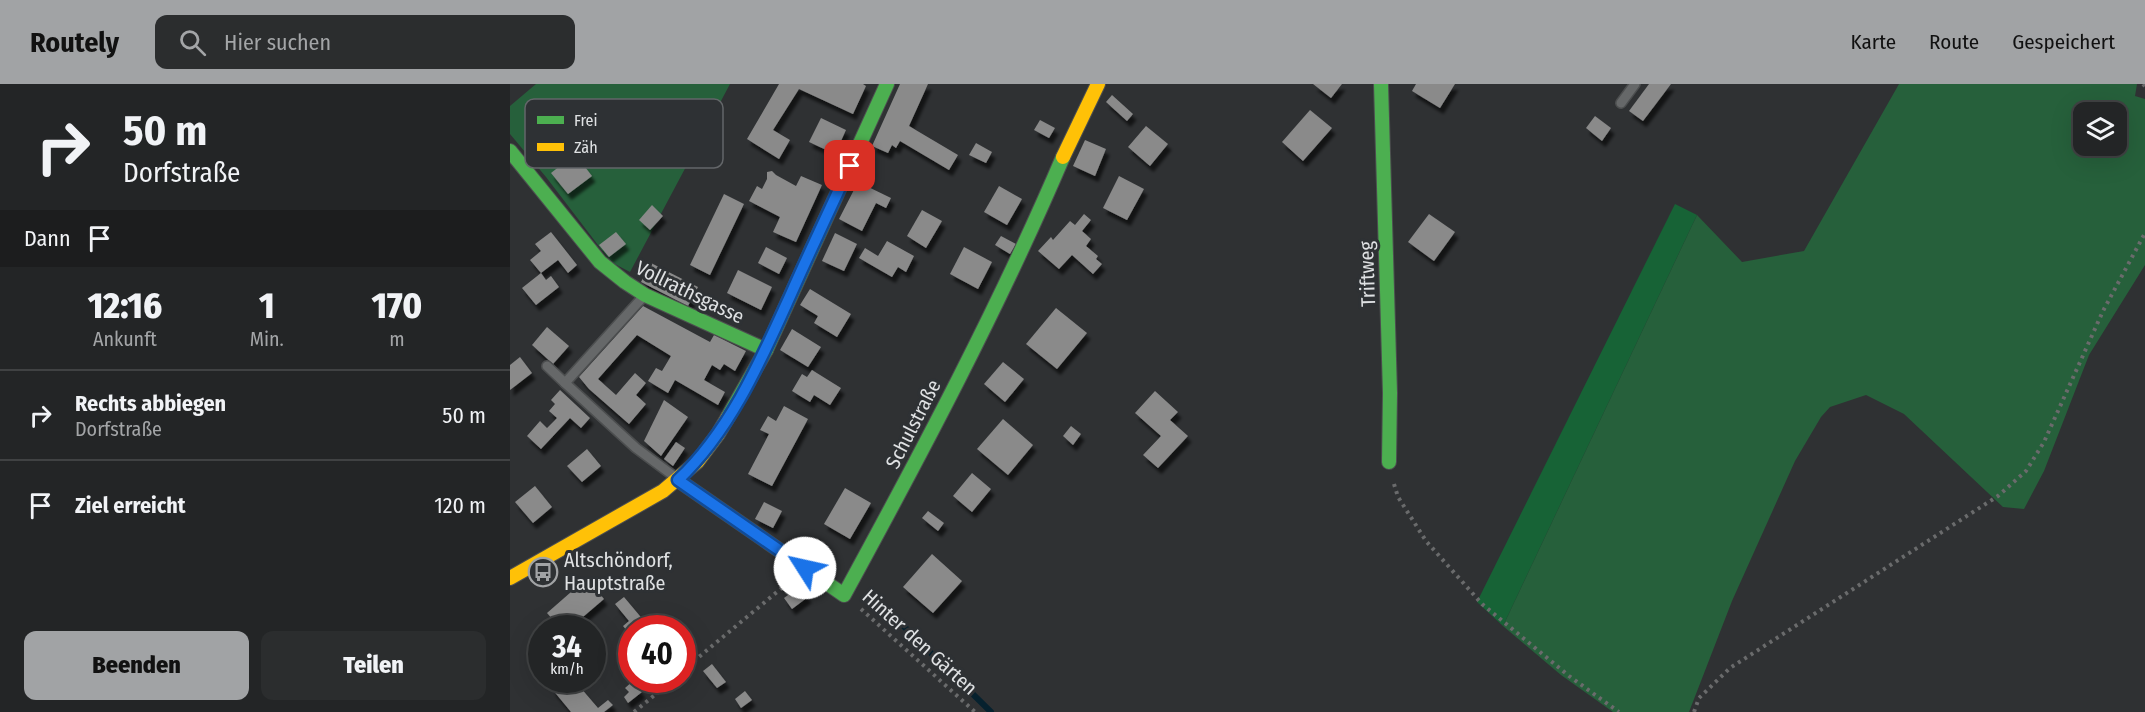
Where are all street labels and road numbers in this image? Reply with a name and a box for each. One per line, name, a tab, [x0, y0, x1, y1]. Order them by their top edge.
street label: Triftweg	[1354, 240, 1380, 307]
street label: Vollrathsgasse	[632, 255, 748, 329]
street label: Schulstraße	[880, 376, 946, 472]
street label: Hinter den Gärten	[858, 584, 982, 700]

